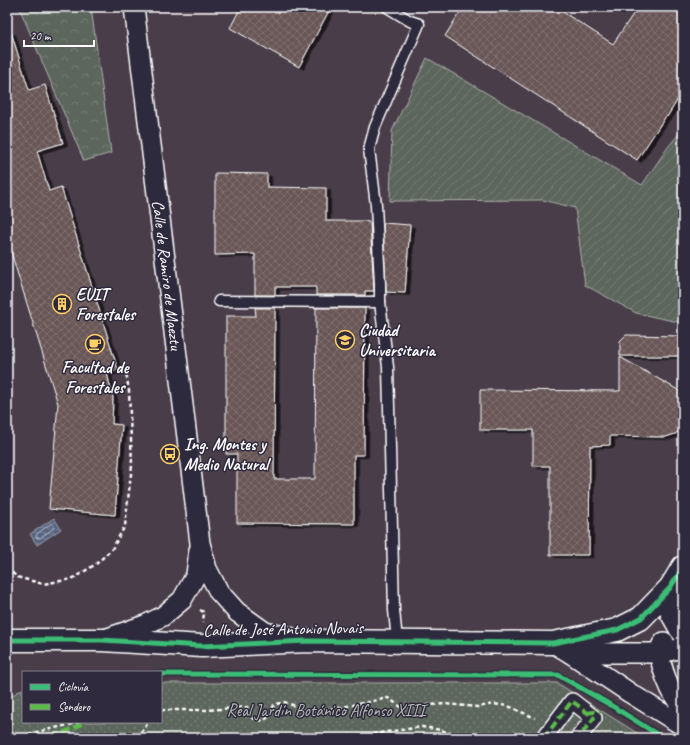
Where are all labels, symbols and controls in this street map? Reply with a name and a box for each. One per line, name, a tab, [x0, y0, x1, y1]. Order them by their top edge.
scale bar	[24, 22, 94, 48]
text: 20 m	[30, 28, 52, 44]
street label: Calle de Ramiro de Maeztu	[147, 199, 187, 353]
place label: EUIT Forestales	[76, 284, 137, 325]
building icon: EUIT Forestales	[51, 293, 73, 315]
place label: Ciudad Universitaria	[359, 320, 437, 361]
school or university icon: Ciudad Universitaria	[334, 329, 356, 351]
cafe icon: Facultad de Forestales	[84, 333, 106, 355]
place label: Facultad de Forestales	[62, 357, 131, 398]
place label: Ing. Montes y Medio Natural	[184, 434, 272, 475]
bus stop icon: Ing. Montes y Medio Natural	[159, 443, 181, 465]
street label: Calle de José Antonio Novais	[203, 617, 364, 641]
legend	[22, 671, 162, 723]
text: Ciclovía	[58, 679, 89, 695]
text: Sendero	[58, 699, 91, 715]
park label: Real Jardín Botánico Alfonso XIII	[227, 700, 428, 721]

